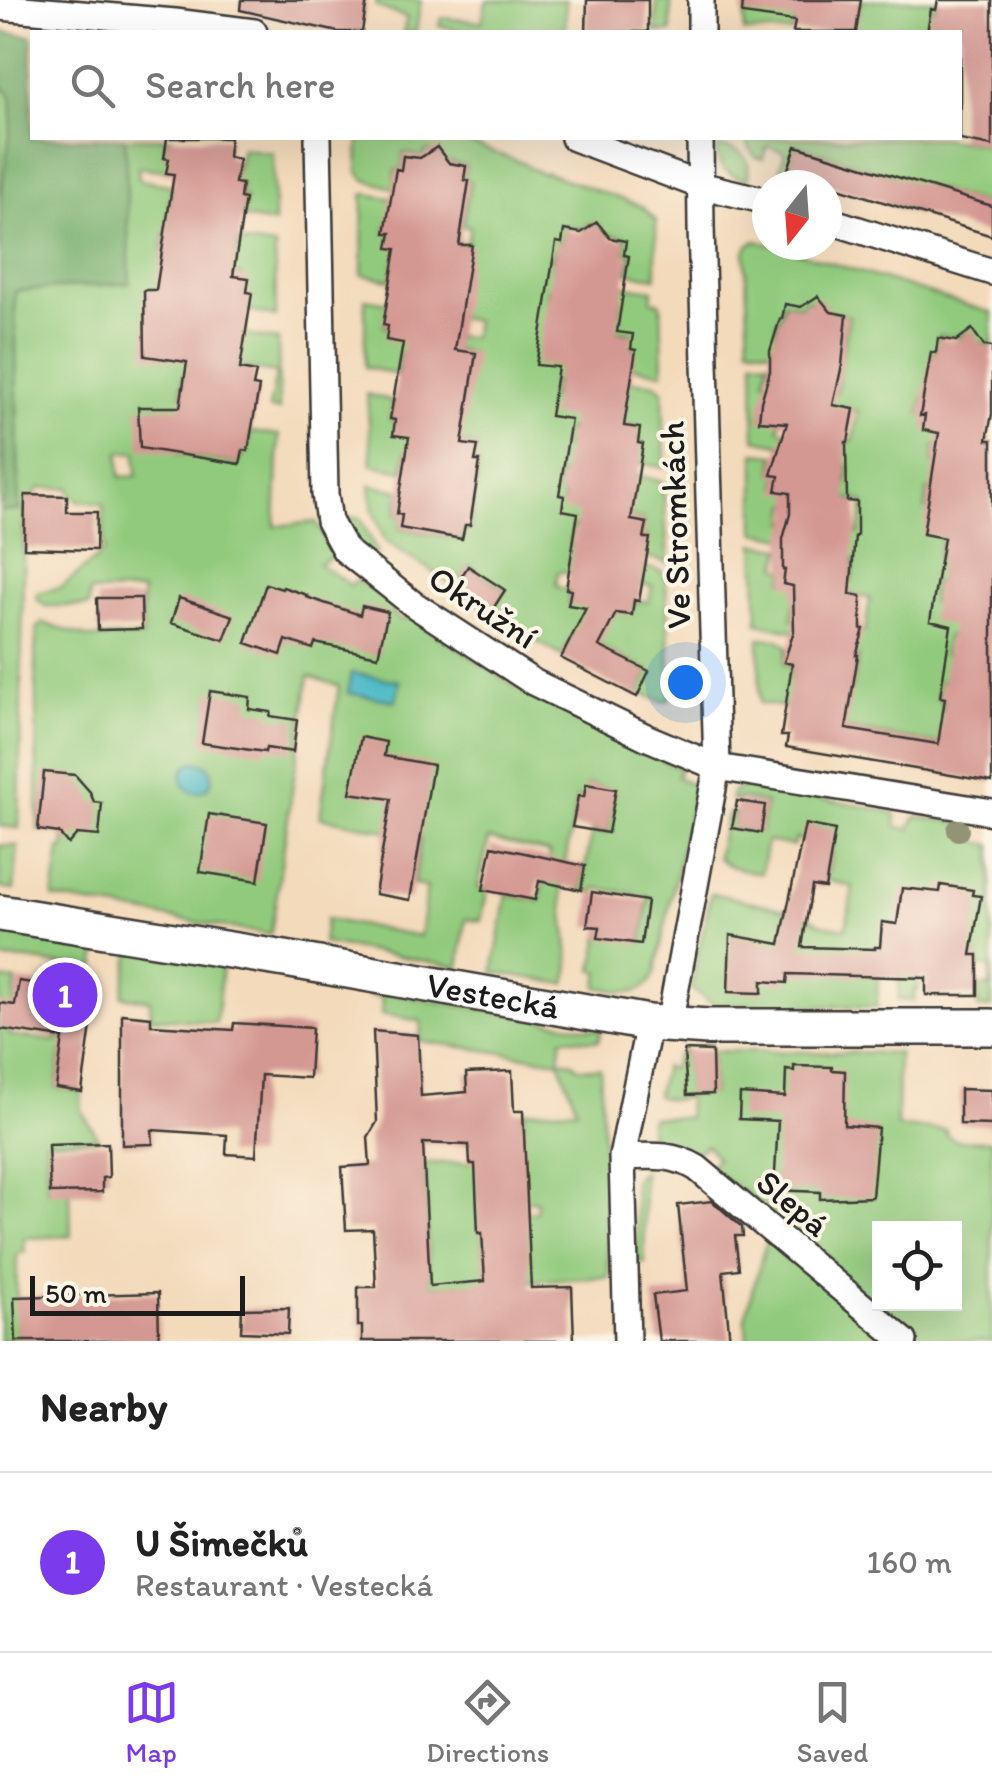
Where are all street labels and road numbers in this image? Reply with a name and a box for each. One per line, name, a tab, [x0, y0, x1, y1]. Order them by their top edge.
street label: Ve Stromkách	[650, 420, 700, 630]
street label: Okružní	[421, 556, 545, 658]
street label: Vestecká	[424, 963, 563, 1028]
street label: Slepá	[748, 1161, 838, 1245]

